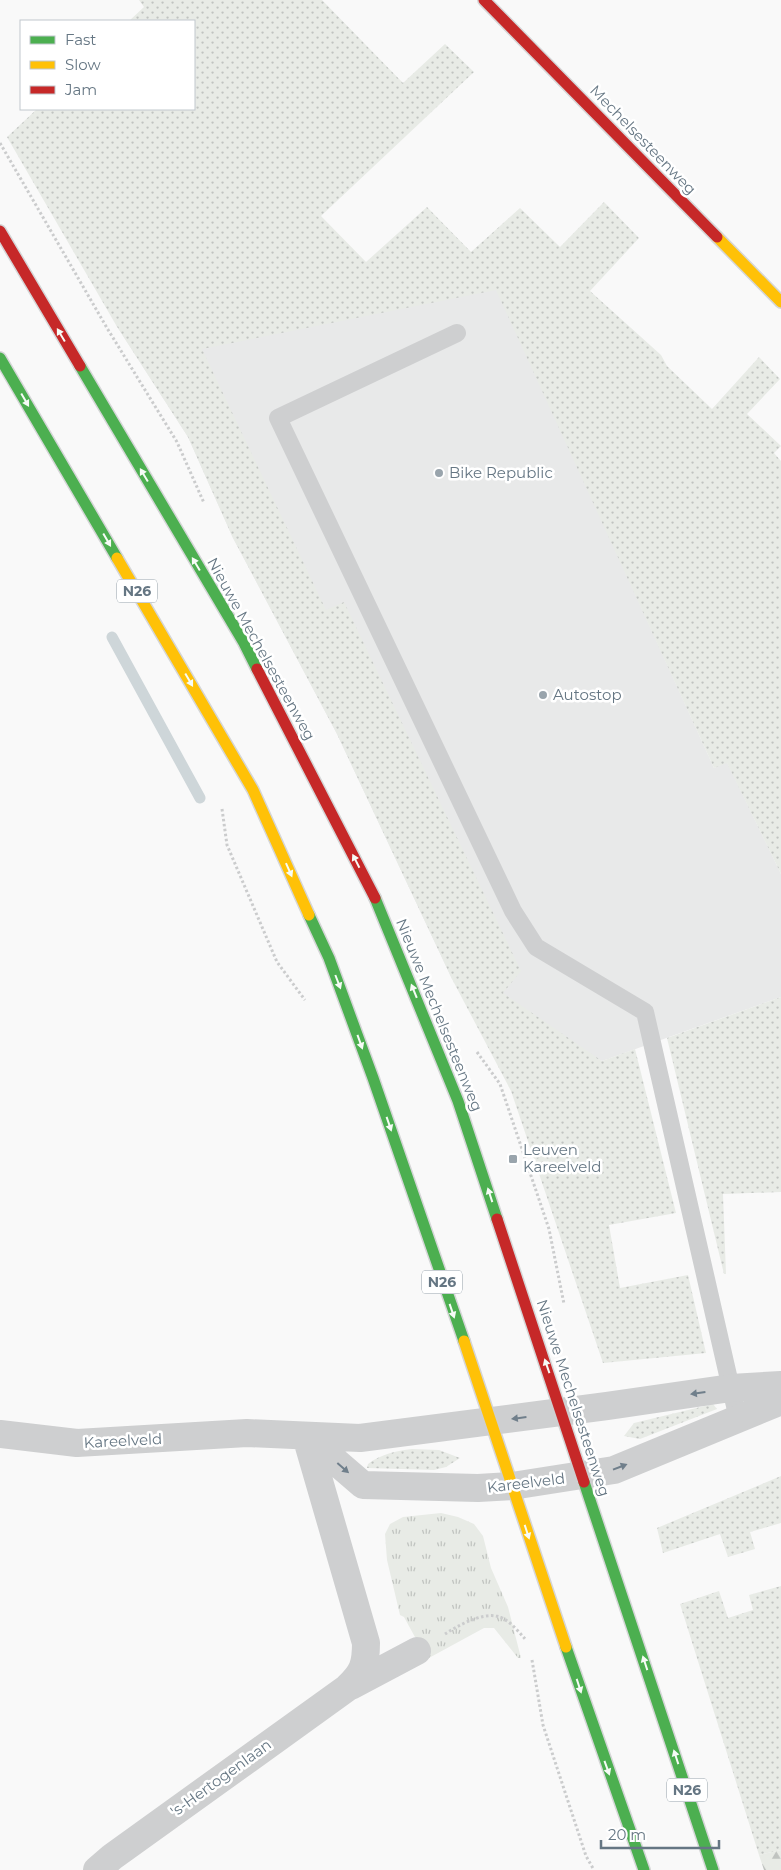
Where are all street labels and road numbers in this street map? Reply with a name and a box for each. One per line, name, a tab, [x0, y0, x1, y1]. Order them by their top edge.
street label: Mechelsesteenweg	[586, 81, 701, 198]
street label: Nieuwe Mechelsesteenweg	[203, 554, 320, 744]
road number: N26	[117, 580, 157, 602]
street label: Nieuwe Mechelsesteenweg	[392, 916, 487, 1114]
road number: N26	[422, 1270, 462, 1294]
street label: Nieuwe Mechelsesteenweg	[533, 1297, 614, 1499]
street label: Kareelveld	[83, 1429, 163, 1452]
street label: Kareelveld	[486, 1468, 566, 1497]
street label: 's-Hertogenlaan	[167, 1735, 275, 1821]
road number: N26	[667, 1778, 707, 1802]

